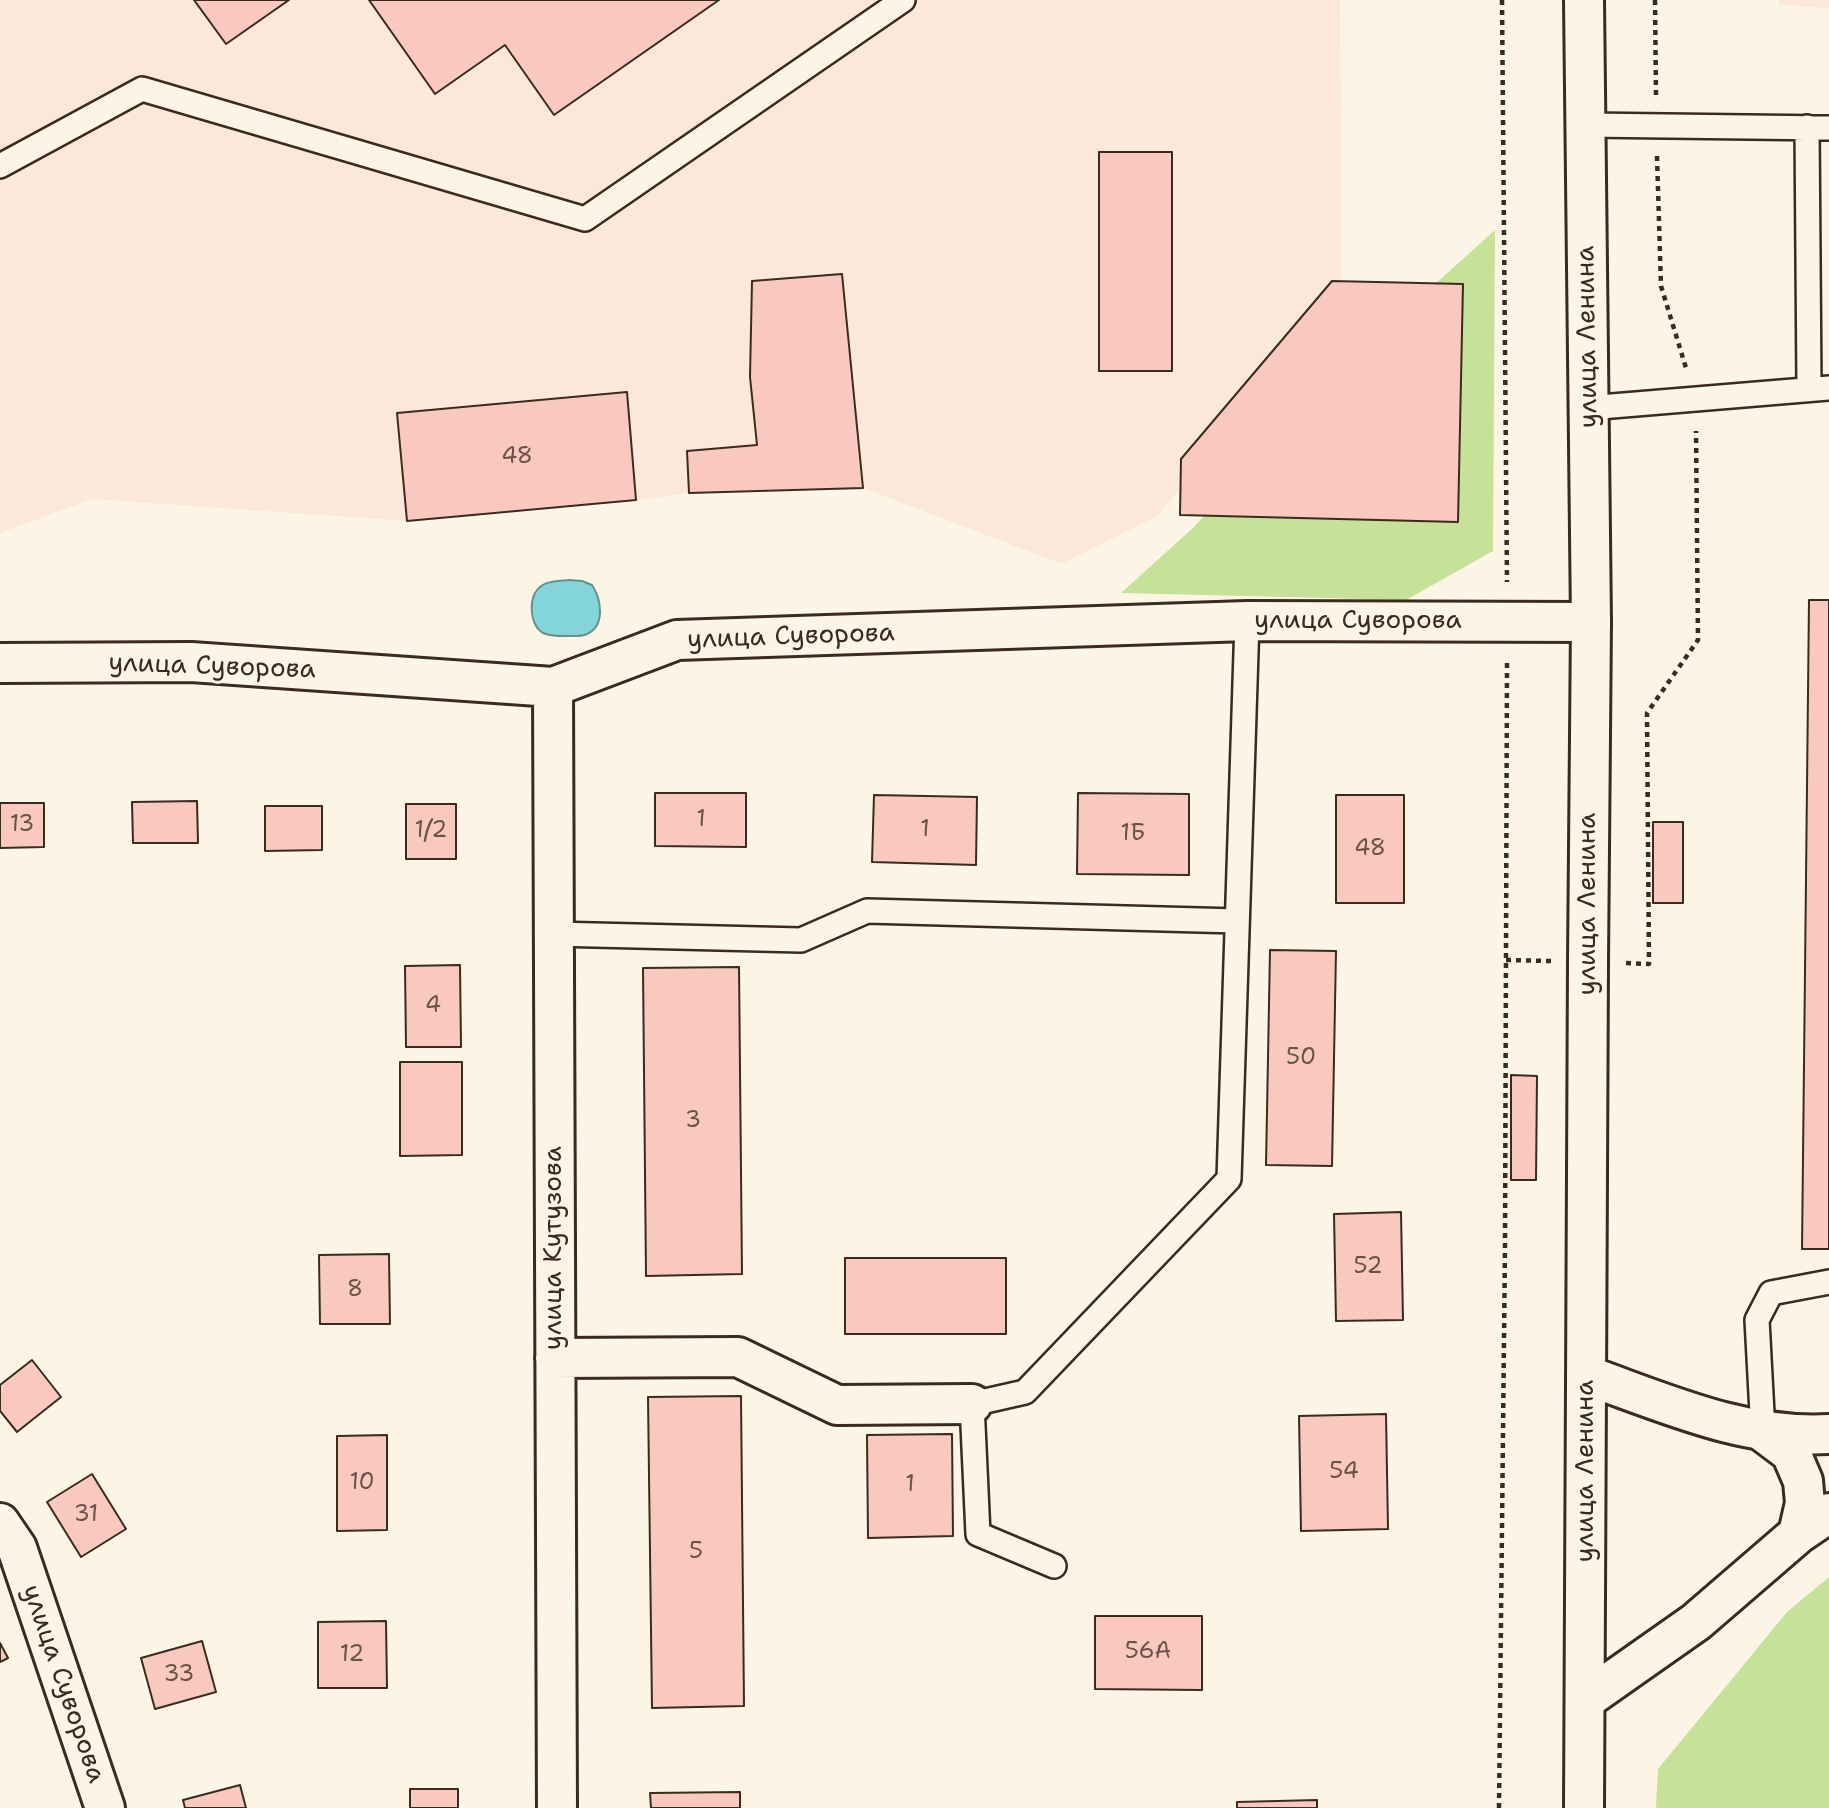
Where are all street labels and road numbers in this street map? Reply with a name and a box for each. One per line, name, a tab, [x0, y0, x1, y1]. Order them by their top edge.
street label: улица Ленина	[1571, 245, 1605, 429]
street label: улица Суворова	[1254, 605, 1462, 637]
street label: улица Суворова	[687, 618, 895, 656]
street label: улица Суворова	[108, 648, 316, 686]
street label: улица Ленина	[1572, 813, 1604, 995]
street label: улица Кутузова	[538, 1146, 570, 1350]
street label: улица Ленина	[1570, 1380, 1602, 1562]
street label: улица Суворова	[14, 1581, 112, 1787]

